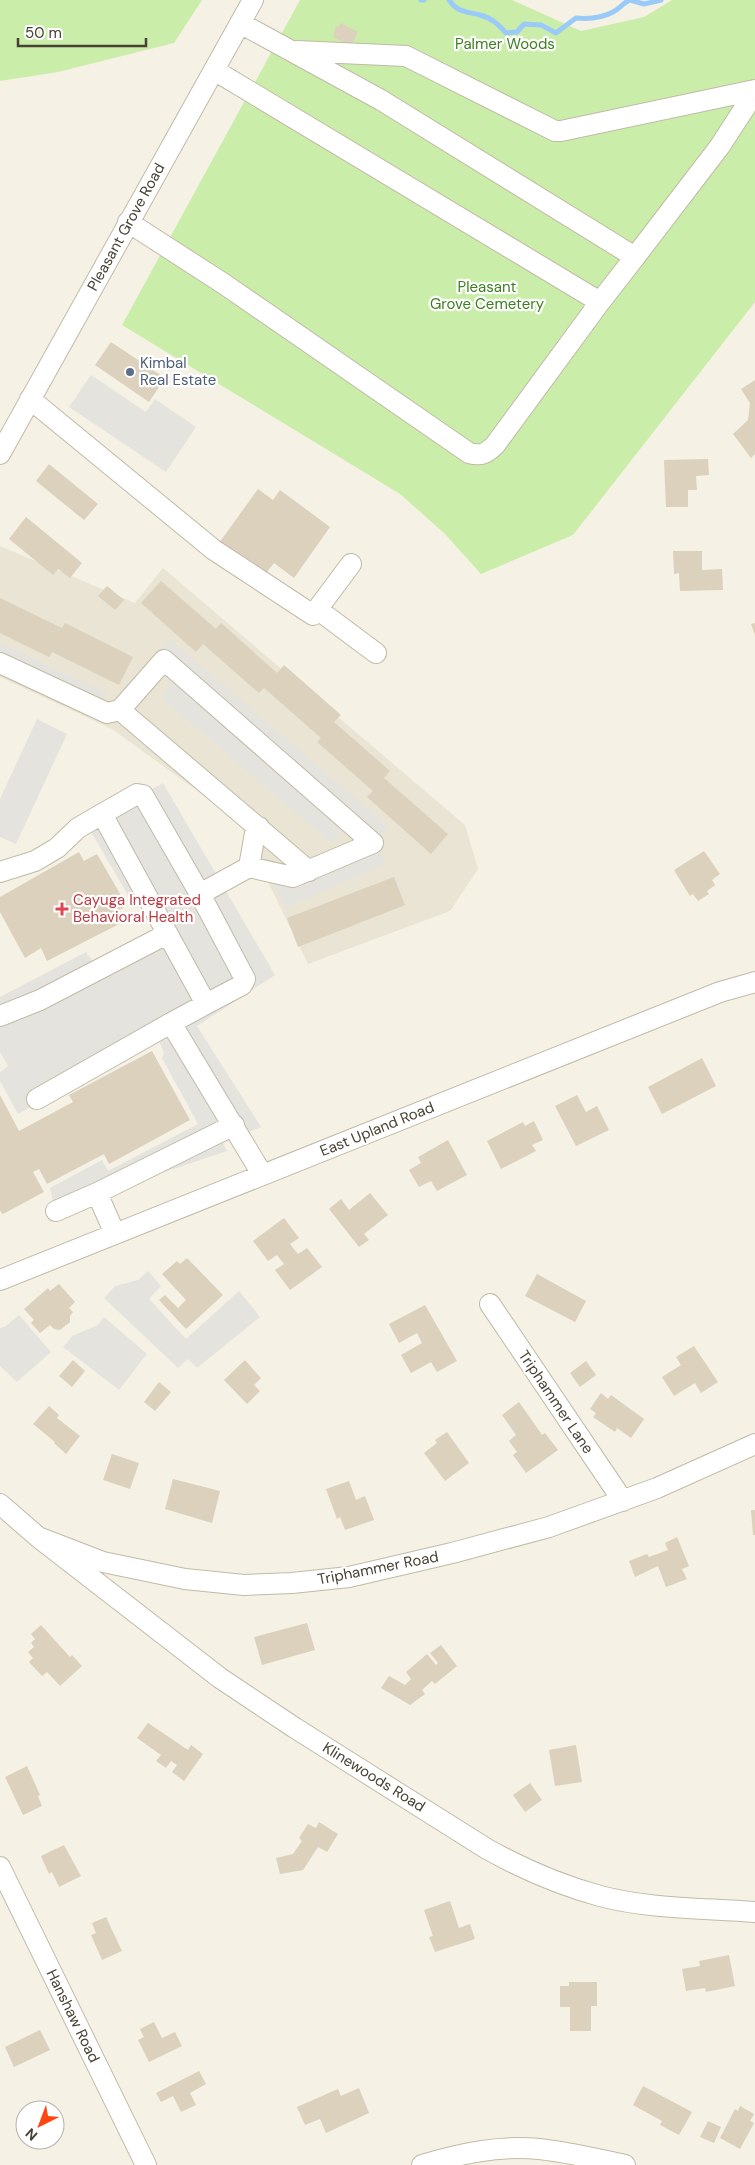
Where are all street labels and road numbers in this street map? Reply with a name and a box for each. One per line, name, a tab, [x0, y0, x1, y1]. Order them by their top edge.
street label: Pleasant Grove Road	[83, 160, 169, 294]
street label: East Upland Road	[317, 1097, 437, 1161]
street label: Triphammer Lane	[514, 1346, 598, 1458]
street label: Triphammer Road	[316, 1546, 440, 1590]
street label: Klinewoods Road	[319, 1737, 429, 1817]
street label: Hanshaw Road	[42, 1966, 104, 2066]

